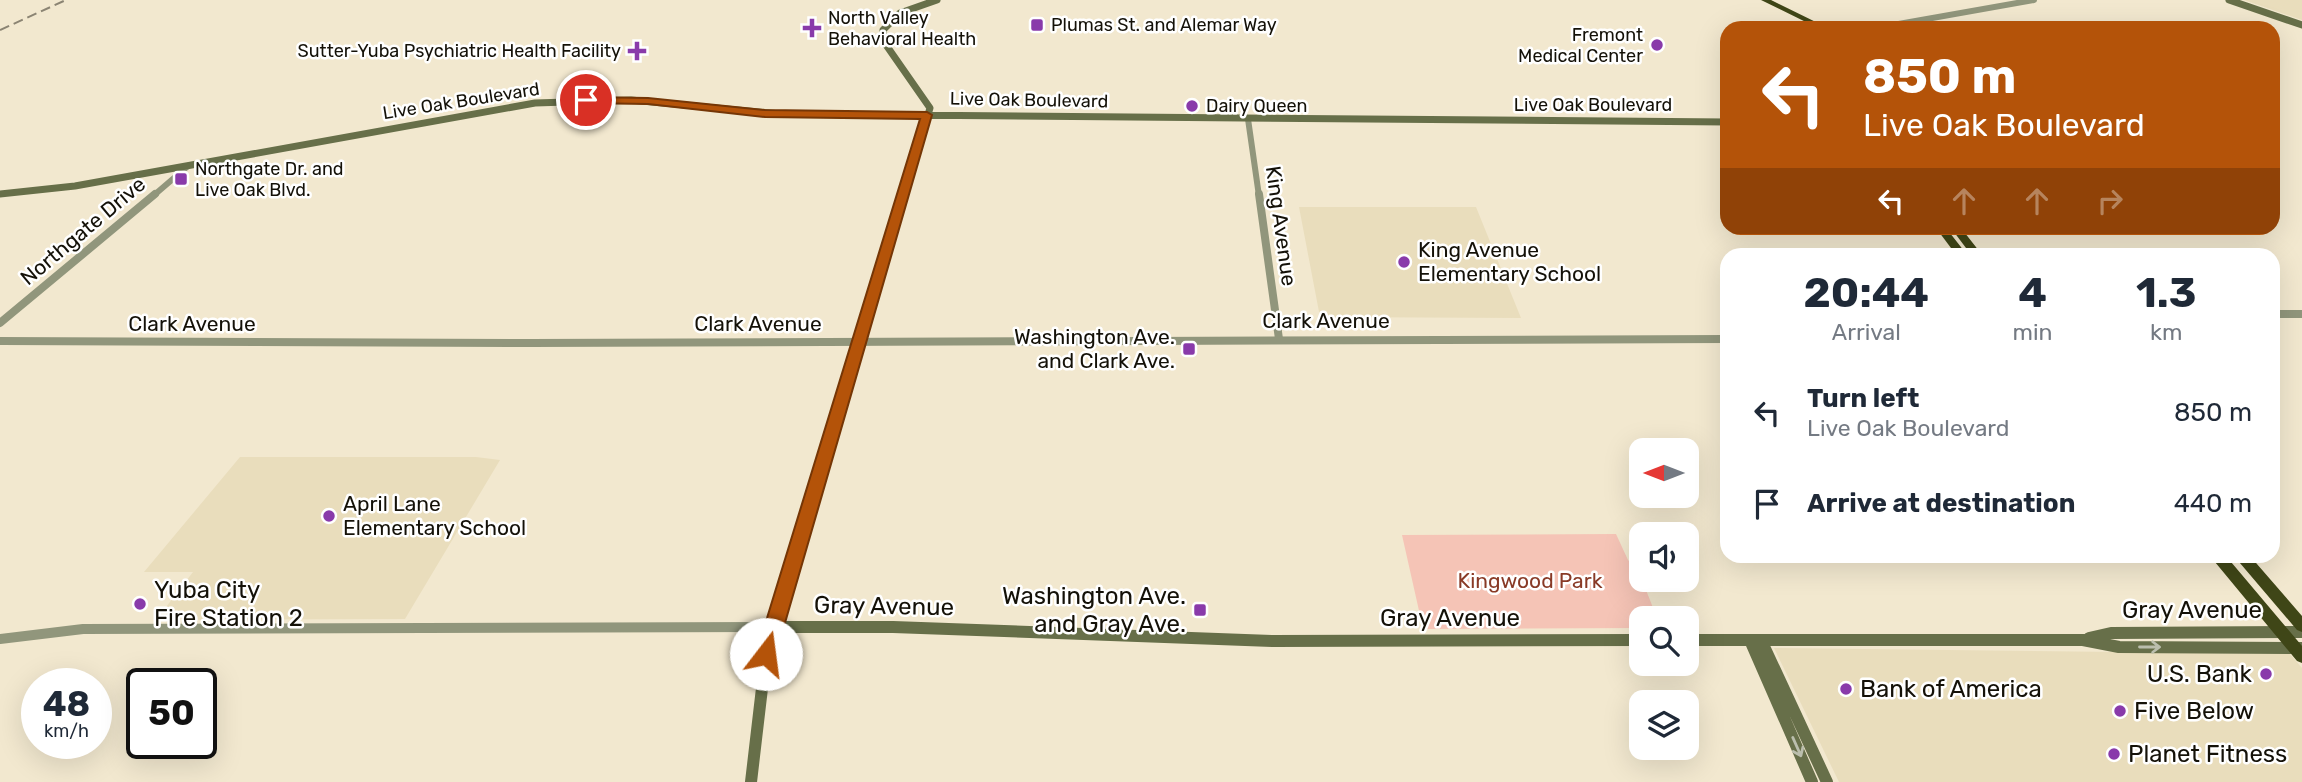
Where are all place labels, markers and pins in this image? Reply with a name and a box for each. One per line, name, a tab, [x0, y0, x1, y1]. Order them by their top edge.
place label: North Valley Behavioral Health	[828, 7, 976, 50]
place label: Plumas St. and Alemar Way	[1051, 14, 1277, 36]
marker: Plumas St. and Alemar Way	[1029, 17, 1045, 33]
marker: North Valley Behavioral Health	[802, 18, 822, 38]
place label: Fremont Medical Center	[1518, 24, 1643, 67]
marker: Fremont Medical Center	[1649, 37, 1665, 53]
place label: Sutter-Yuba Psychiatric Health Facility	[298, 40, 621, 62]
marker: Sutter-Yuba Psychiatric Health Facility	[627, 41, 647, 61]
pin	[556, 70, 616, 130]
place label: Dairy Queen	[1206, 95, 1308, 117]
marker: Dairy Queen	[1184, 98, 1200, 114]
place label: Northgate Dr. and Live Oak Blvd.	[195, 158, 344, 201]
marker: Northgate Dr. and Live Oak Blvd.	[173, 171, 189, 187]
place label: King Avenue Elementary School	[1418, 237, 1601, 286]
marker: King Avenue Elementary School	[1396, 254, 1412, 270]
place label: Washington Ave. and Clark Ave.	[1014, 324, 1175, 373]
marker: Washington Ave. and Clark Ave.	[1181, 341, 1197, 357]
place label: April Lane Elementary School	[343, 491, 526, 540]
marker: April Lane Elementary School	[321, 508, 337, 524]
place label: Yuba City Fire Station 2	[154, 576, 303, 632]
place label: Washington Ave. and Gray Ave.	[1002, 582, 1186, 638]
marker: Yuba City Fire Station 2	[132, 596, 148, 612]
marker: Washington Ave. and Gray Ave.	[1192, 602, 1208, 618]
place label: U.S. Bank	[2147, 660, 2253, 688]
marker: U.S. Bank	[2258, 666, 2274, 682]
place label: Bank of America	[1860, 675, 2042, 703]
marker: Bank of America	[1838, 681, 1854, 697]
place label: Five Below	[2134, 697, 2254, 725]
marker: Five Below	[2112, 703, 2128, 719]
place label: Planet Fitness	[2128, 740, 2287, 768]
marker: Planet Fitness	[2106, 746, 2122, 762]

